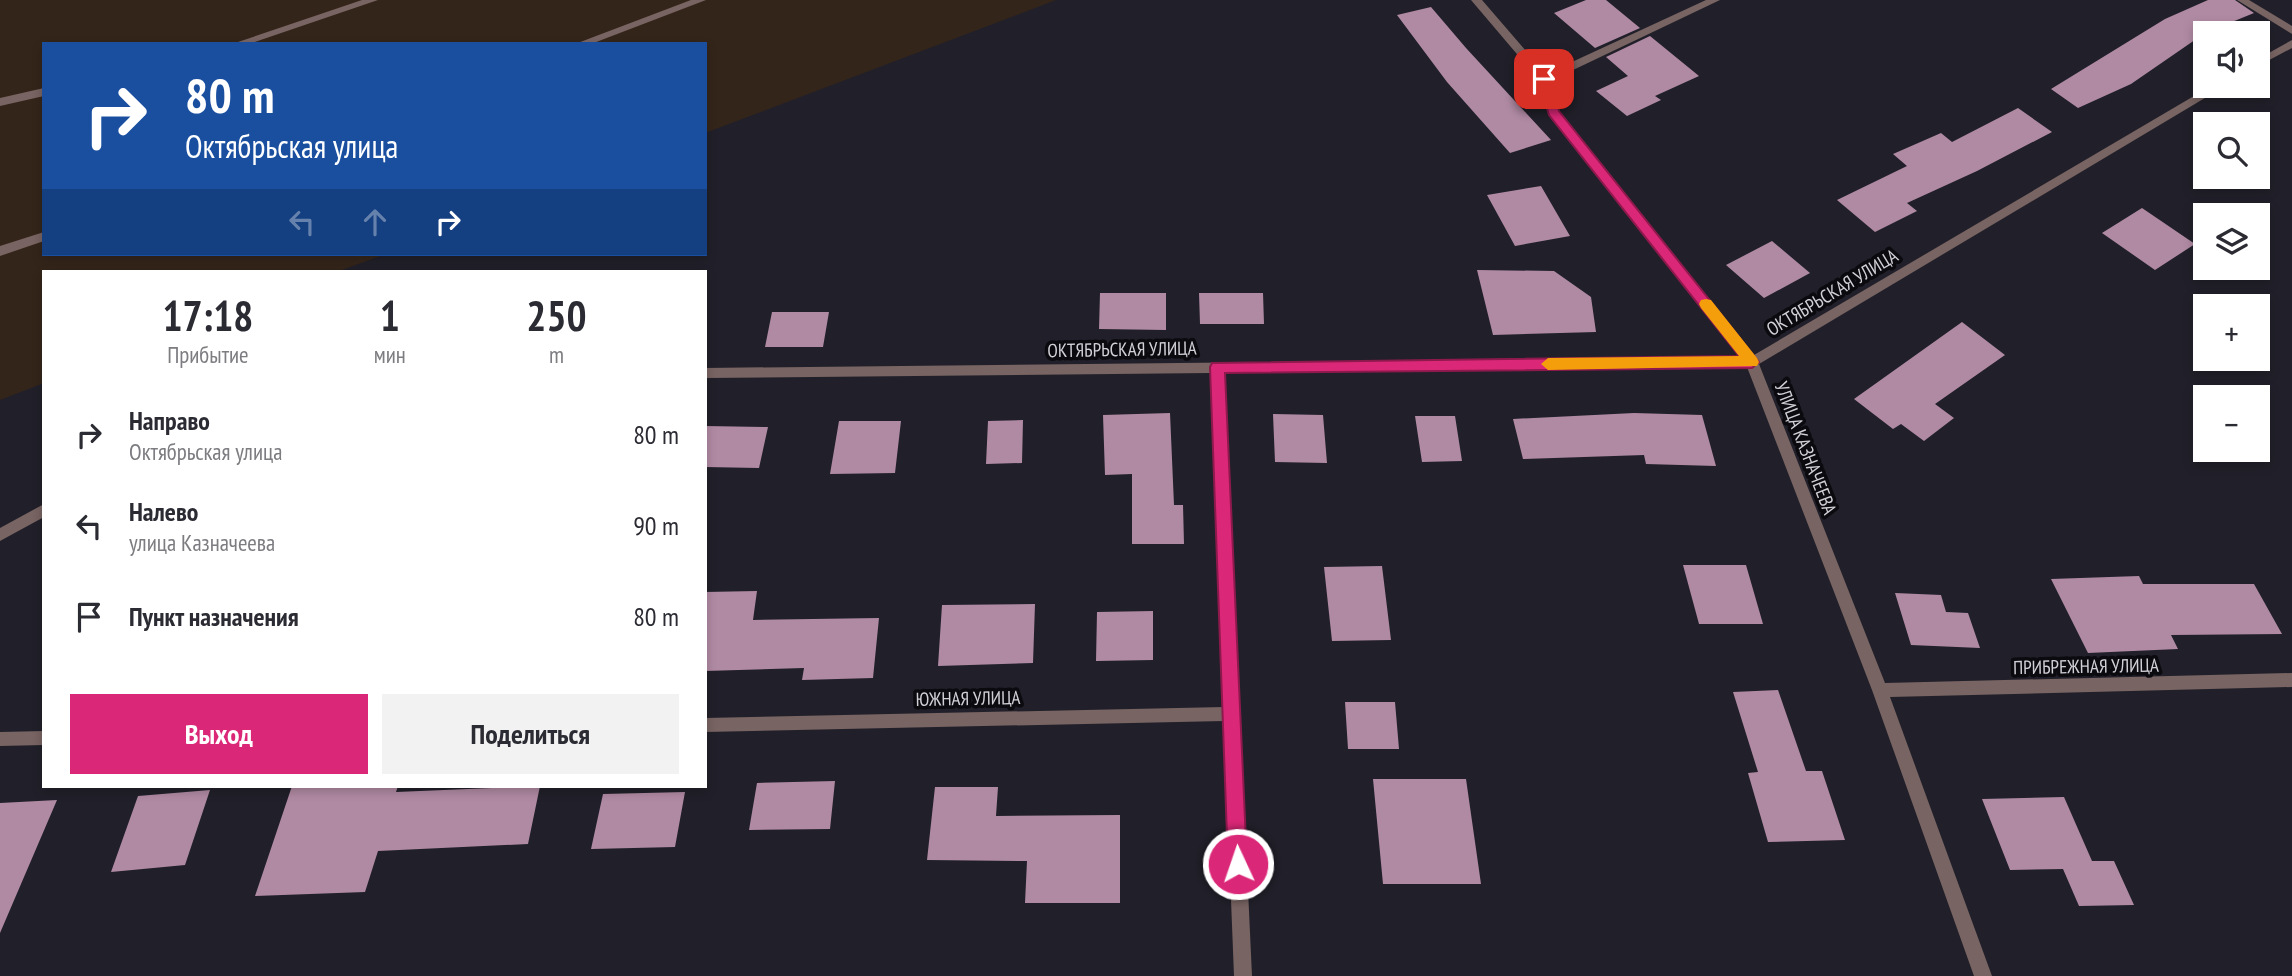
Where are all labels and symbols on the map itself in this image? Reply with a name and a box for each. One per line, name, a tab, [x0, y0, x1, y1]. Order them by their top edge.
pin	[1514, 49, 1574, 109]
street label: ОКТЯБРЬСКАЯ УЛИЦА	[1762, 243, 1902, 341]
street label: ОКТЯБРЬСКАЯ УЛИЦА	[1047, 336, 1197, 362]
street label: УЛИЦА КАЗНАЧЕЕВА	[1770, 378, 1842, 518]
street label: ПРИБРЕЖНАЯ УЛИЦА	[2013, 653, 2159, 679]
street label: ЮЖНАЯ УЛИЦА	[915, 685, 1021, 711]
position arrow	[1201, 827, 1275, 901]

